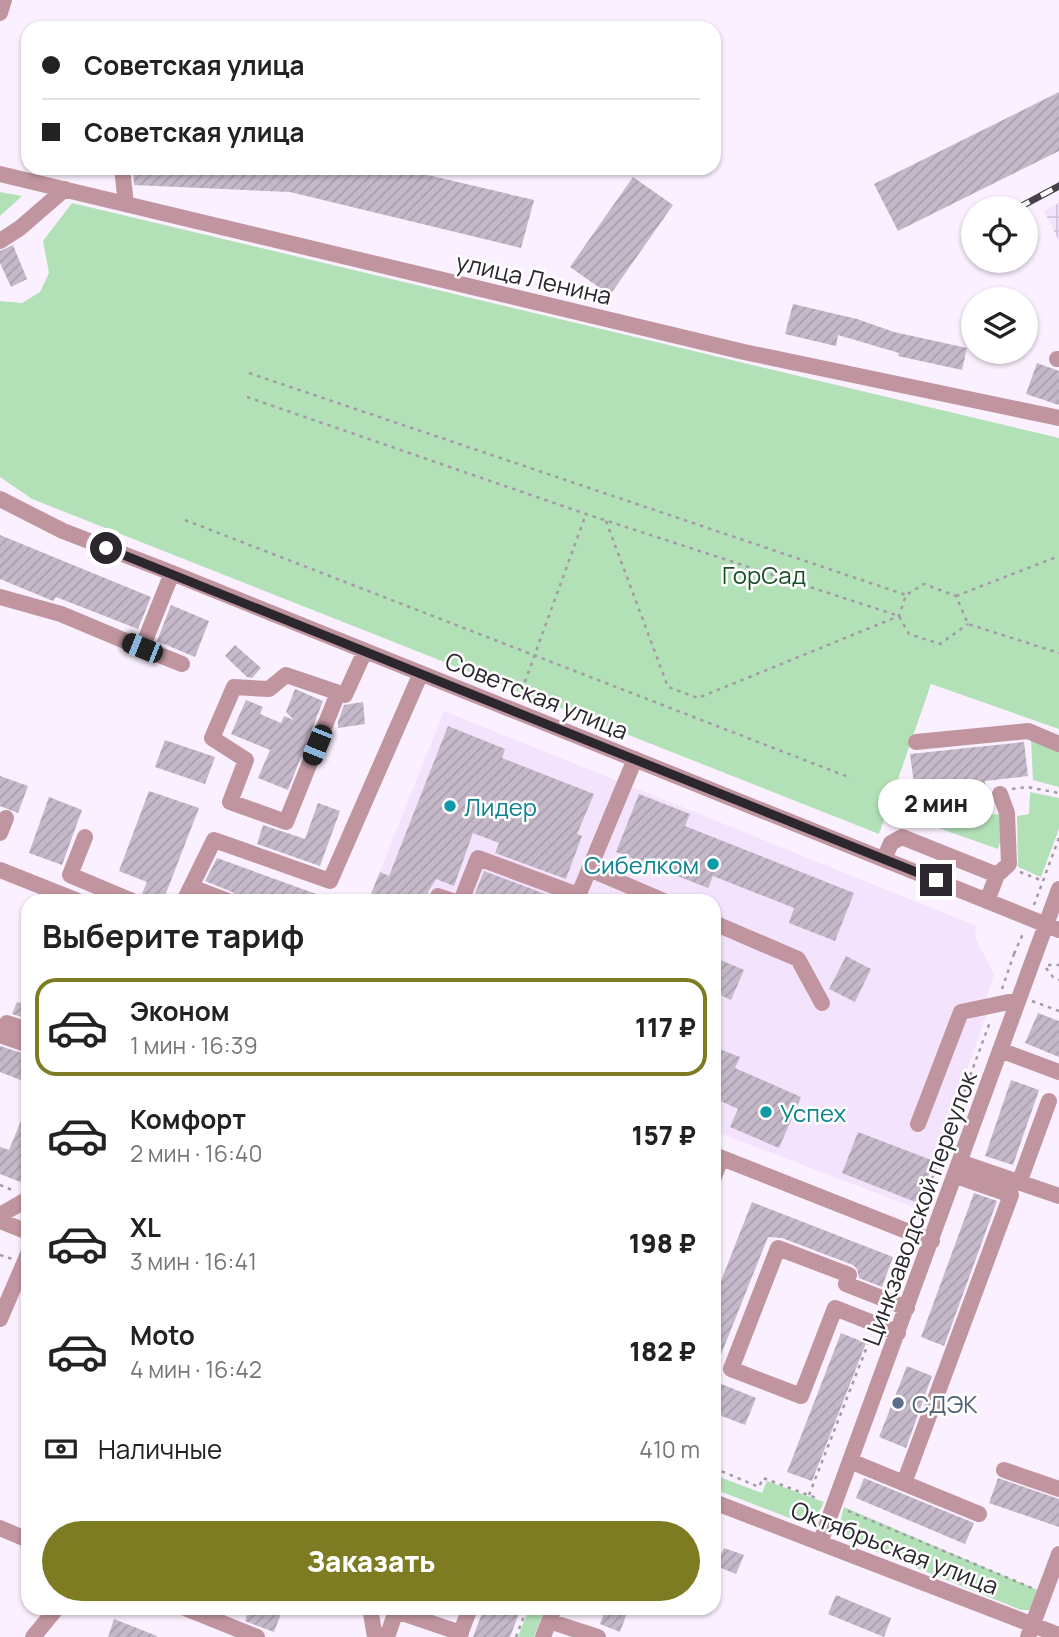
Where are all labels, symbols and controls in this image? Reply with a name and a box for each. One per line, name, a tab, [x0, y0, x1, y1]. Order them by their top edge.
text: Советская улица	[84, 47, 304, 83]
text: Советская улица	[84, 114, 304, 150]
map controls	[961, 196, 1038, 364]
button: locate	[961, 196, 1038, 273]
street label: улица Ленина	[453, 244, 615, 312]
button: layers	[961, 287, 1038, 364]
route start	[90, 532, 122, 564]
park label: ГорСад	[722, 558, 806, 591]
car	[119, 630, 166, 666]
street label: Советская улица	[441, 643, 633, 747]
car	[300, 722, 335, 768]
callout: 2 мин	[878, 778, 994, 828]
text: 2 мин	[904, 787, 968, 819]
place label: Лидер	[464, 790, 537, 823]
marker: Лидер	[442, 798, 458, 814]
place label: Сибелком	[584, 848, 699, 881]
marker: Сибелком	[705, 856, 721, 872]
route end	[920, 864, 952, 896]
text: Выберите тариф	[42, 914, 304, 958]
text: Эконом	[130, 993, 230, 1029]
icon: car	[46, 996, 109, 1059]
text: 117 ₽	[635, 1009, 696, 1045]
text: 1 мин · 16:39	[130, 1029, 258, 1061]
street label: Цинкзаводской переулок	[854, 1065, 984, 1350]
place label: Успех	[780, 1096, 847, 1129]
text: Комфорт	[130, 1101, 246, 1137]
icon: car	[46, 1104, 109, 1167]
marker: Успех	[758, 1104, 774, 1120]
text: 157 ₽	[632, 1117, 696, 1153]
text: 2 мин · 16:40	[130, 1137, 262, 1169]
text: XL	[130, 1209, 161, 1245]
icon: car	[46, 1212, 109, 1275]
text: 198 ₽	[629, 1225, 696, 1261]
text: 3 мин · 16:41	[130, 1245, 257, 1277]
text: Moto	[130, 1317, 195, 1353]
icon: car	[46, 1320, 109, 1383]
text: 182 ₽	[629, 1333, 696, 1369]
text: 4 мин · 16:42	[130, 1353, 262, 1385]
place label: СДЭК	[912, 1387, 978, 1420]
marker: СДЭК	[890, 1395, 906, 1411]
icon: cash	[42, 1430, 80, 1468]
text: Наличные	[98, 1431, 222, 1467]
text: 410 m	[639, 1433, 700, 1465]
street label: Октябрьская улица	[787, 1492, 1003, 1602]
button: Заказать	[42, 1521, 700, 1601]

